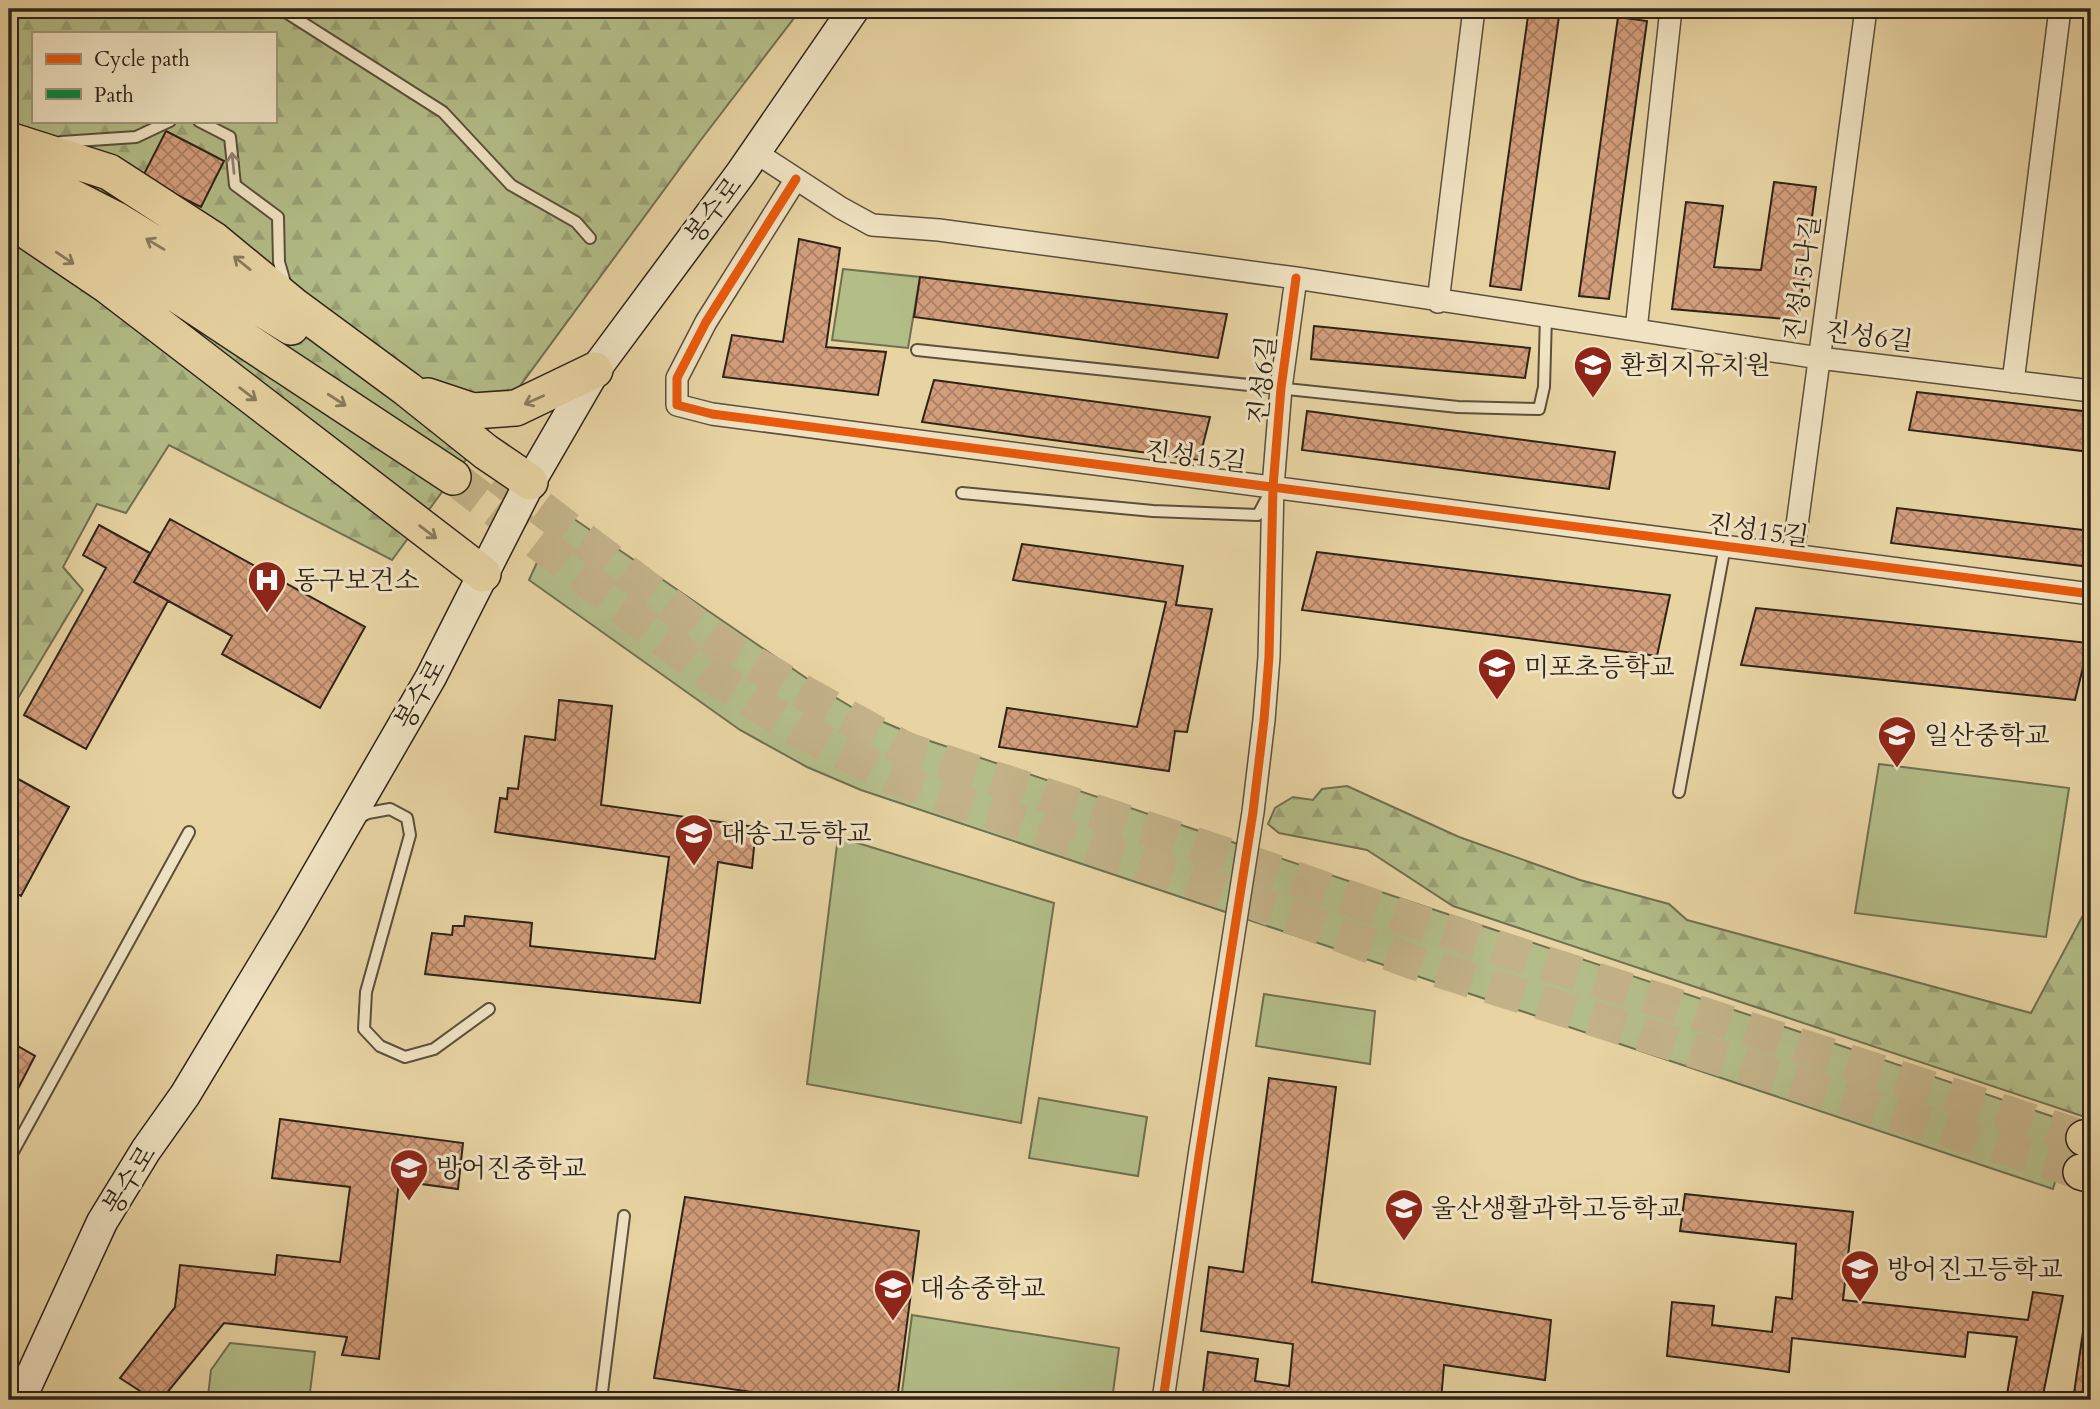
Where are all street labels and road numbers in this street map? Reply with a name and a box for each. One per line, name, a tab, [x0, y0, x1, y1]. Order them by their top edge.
street label: 봉수로	[677, 170, 750, 251]
street label: 진성15나길	[1776, 213, 1829, 343]
street label: 진성6길	[1823, 314, 1915, 359]
street label: 진성6길	[1240, 334, 1285, 426]
street label: 진성15길	[1143, 433, 1249, 480]
street label: 진성15길	[1705, 506, 1811, 555]
street label: 봉수로	[387, 653, 454, 736]
street label: 봉수로	[95, 1139, 164, 1221]

